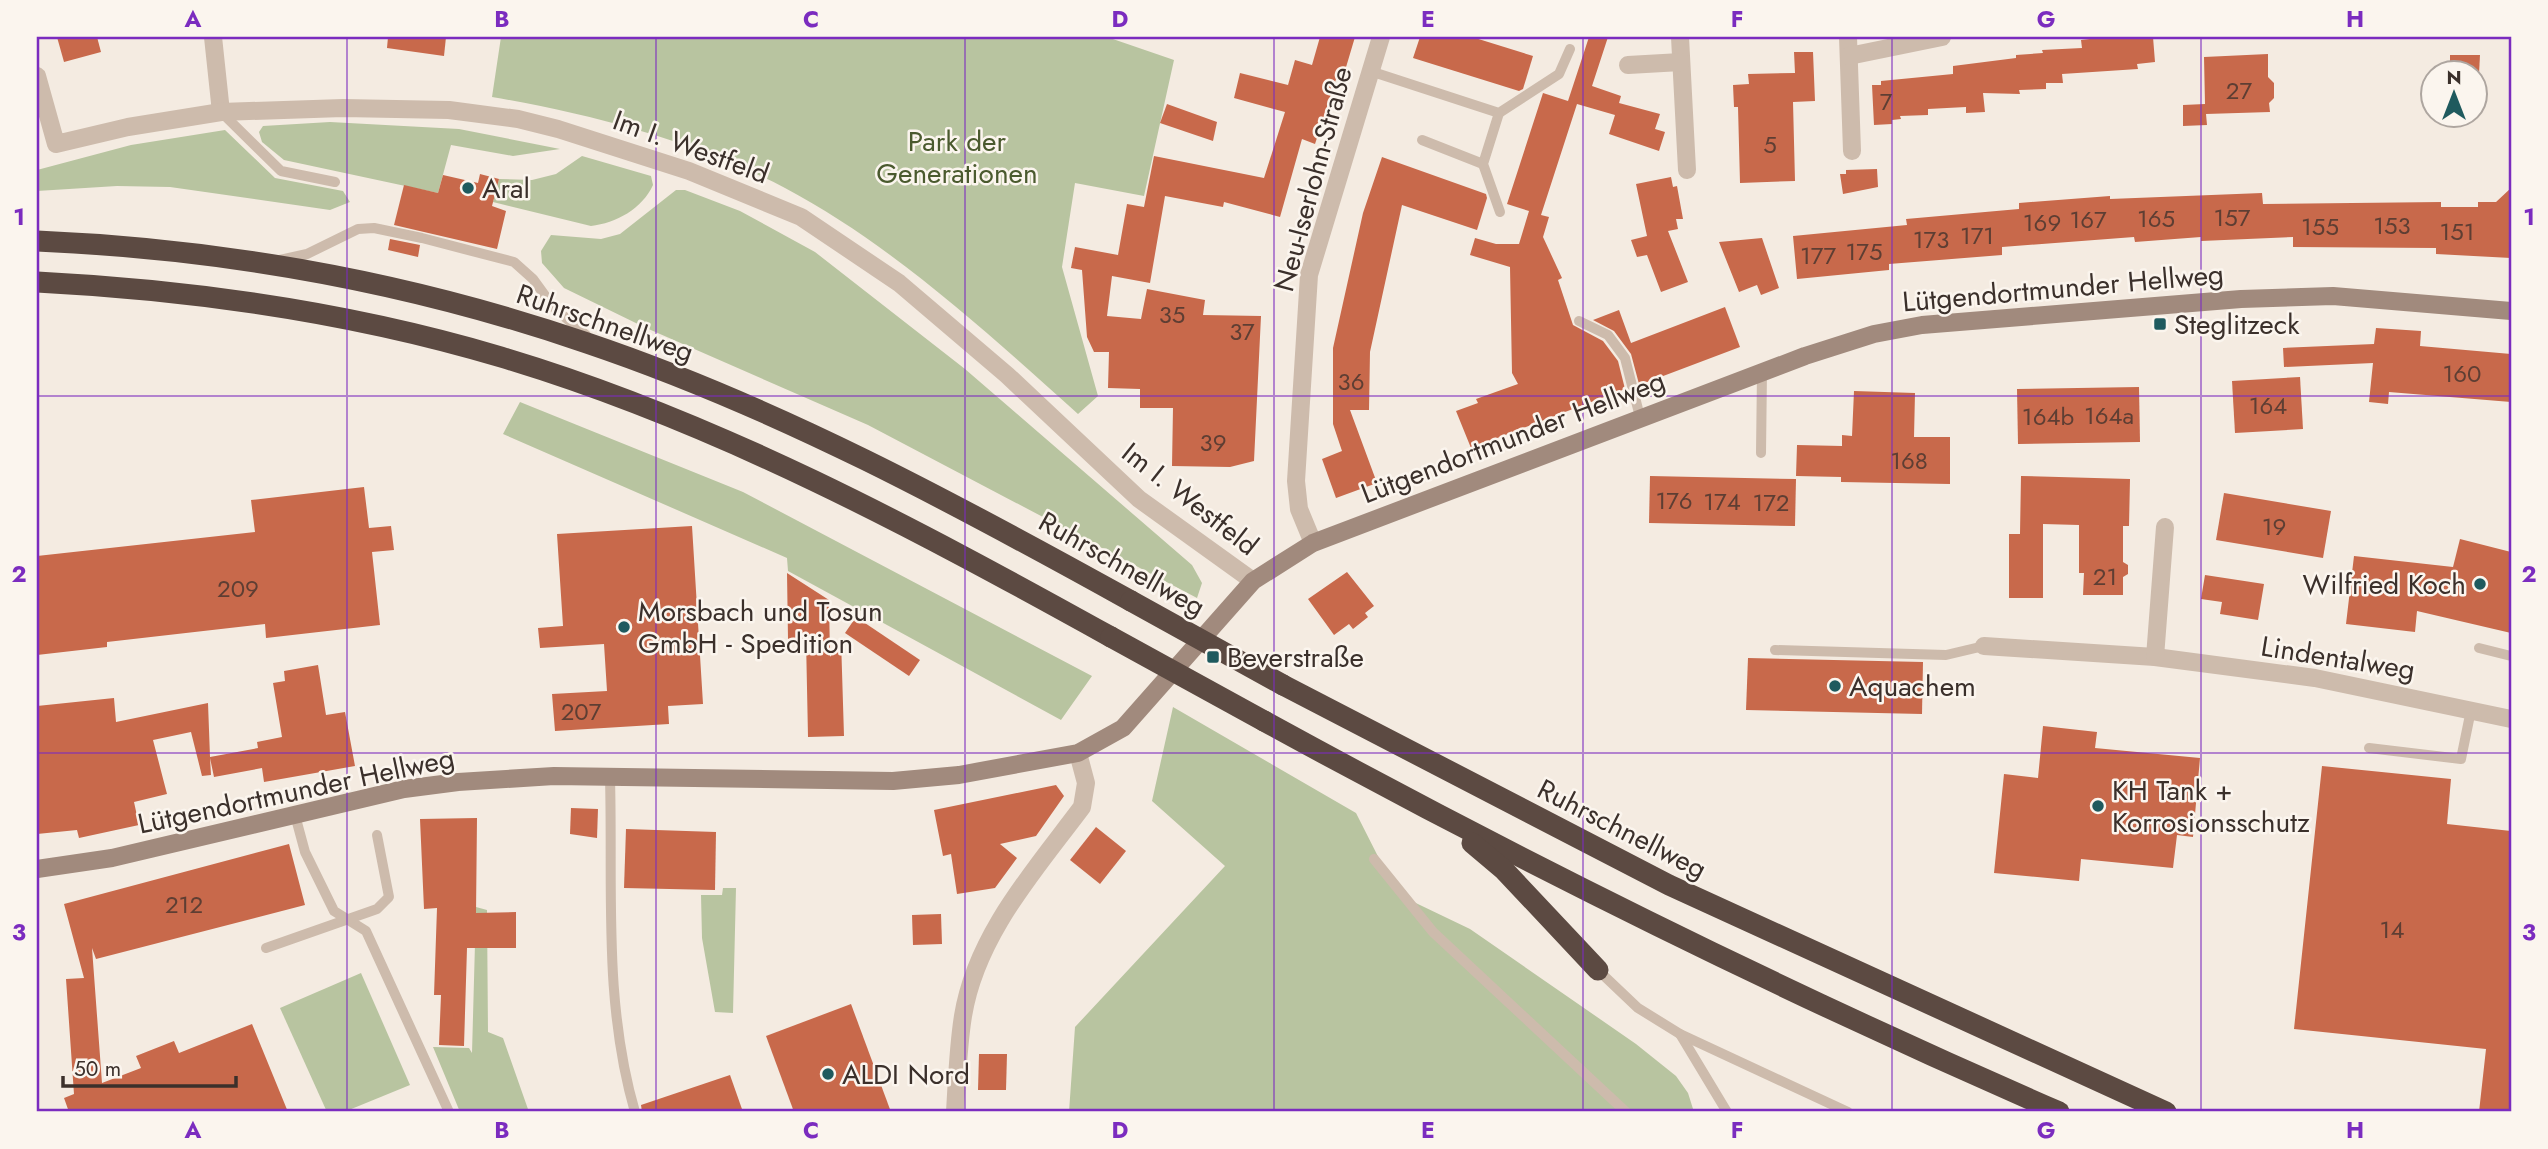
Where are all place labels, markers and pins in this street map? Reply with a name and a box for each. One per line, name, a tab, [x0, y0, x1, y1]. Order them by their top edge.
place label: Aral	[482, 168, 530, 209]
marker: Aral	[460, 180, 476, 196]
place label: Steglitzeck	[2174, 304, 2300, 345]
marker: Steglitzeck	[2152, 316, 2168, 332]
place label: Wilfried Koch	[2303, 564, 2466, 605]
marker: Wilfried Koch	[2472, 576, 2488, 592]
place label: Morsbach und Tosun GmbH - Spedition	[638, 591, 883, 664]
marker: Morsbach und Tosun GmbH - Spedition	[616, 619, 632, 635]
place label: Beverstraße	[1227, 637, 1364, 678]
marker: Beverstraße	[1205, 649, 1221, 665]
place label: Aquachem	[1849, 666, 1976, 707]
marker: Aquachem	[1827, 678, 1843, 694]
place label: KH Tank + Korrosionsschutz	[2112, 770, 2310, 843]
marker: KH Tank + Korrosionsschutz	[2090, 798, 2106, 814]
place label: ALDI Nord	[842, 1054, 970, 1095]
marker: ALDI Nord	[820, 1066, 836, 1082]

